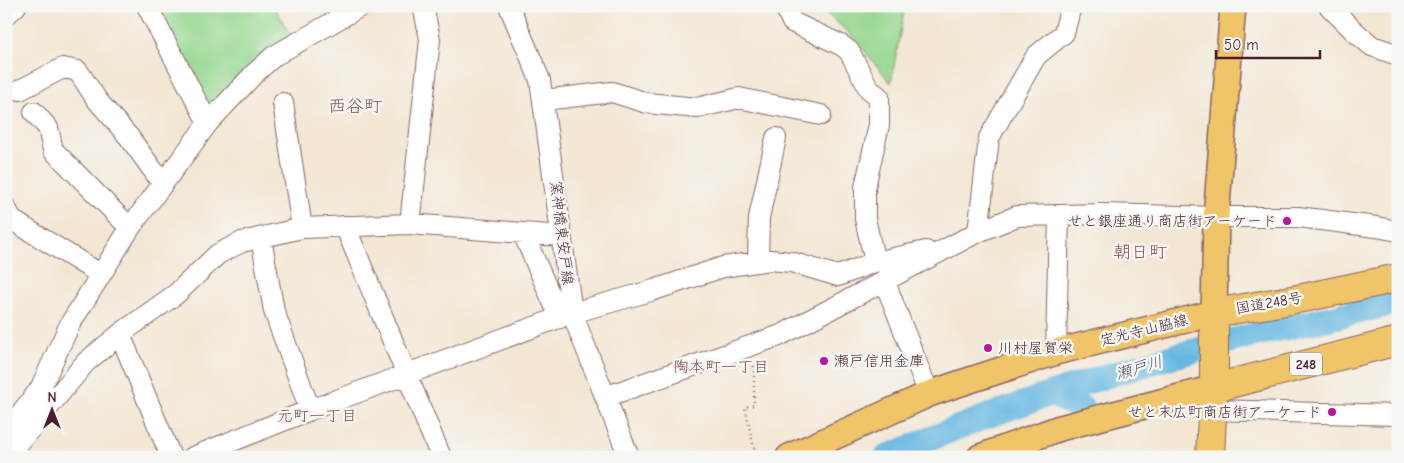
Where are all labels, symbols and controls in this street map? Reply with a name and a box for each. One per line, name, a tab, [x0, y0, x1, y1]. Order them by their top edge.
scale bar	[1216, 28, 1320, 60]
text: 50 m	[1224, 36, 1259, 54]
district label: 西谷町	[328, 96, 382, 117]
street label: 窯神橋東安戸線	[547, 180, 577, 286]
place label: せと銀座通り商店街アーケード	[1068, 212, 1277, 230]
marker: せと銀座通り商店街アーケード	[1281, 215, 1293, 227]
district label: 朝日町	[1113, 242, 1167, 263]
street label: 国道248号	[1234, 288, 1304, 318]
street label: 定光寺山脇線	[1098, 310, 1190, 350]
place label: 川村屋賀栄	[998, 339, 1073, 357]
marker: 川村屋賀栄	[982, 342, 994, 354]
place label: 瀬戸信用金庫	[834, 352, 924, 370]
road number: 248	[1290, 352, 1322, 376]
water label: 瀬戸川	[1114, 353, 1165, 383]
marker: 瀬戸信用金庫	[818, 355, 830, 367]
district label: 陶本町一丁目	[673, 358, 769, 376]
north arrow	[28, 386, 78, 436]
text: N	[47, 389, 57, 406]
place label: せと末広町商店街アーケード	[1128, 403, 1322, 421]
marker: せと末広町商店街アーケード	[1326, 406, 1338, 418]
district label: 元町一丁目	[277, 407, 357, 425]

